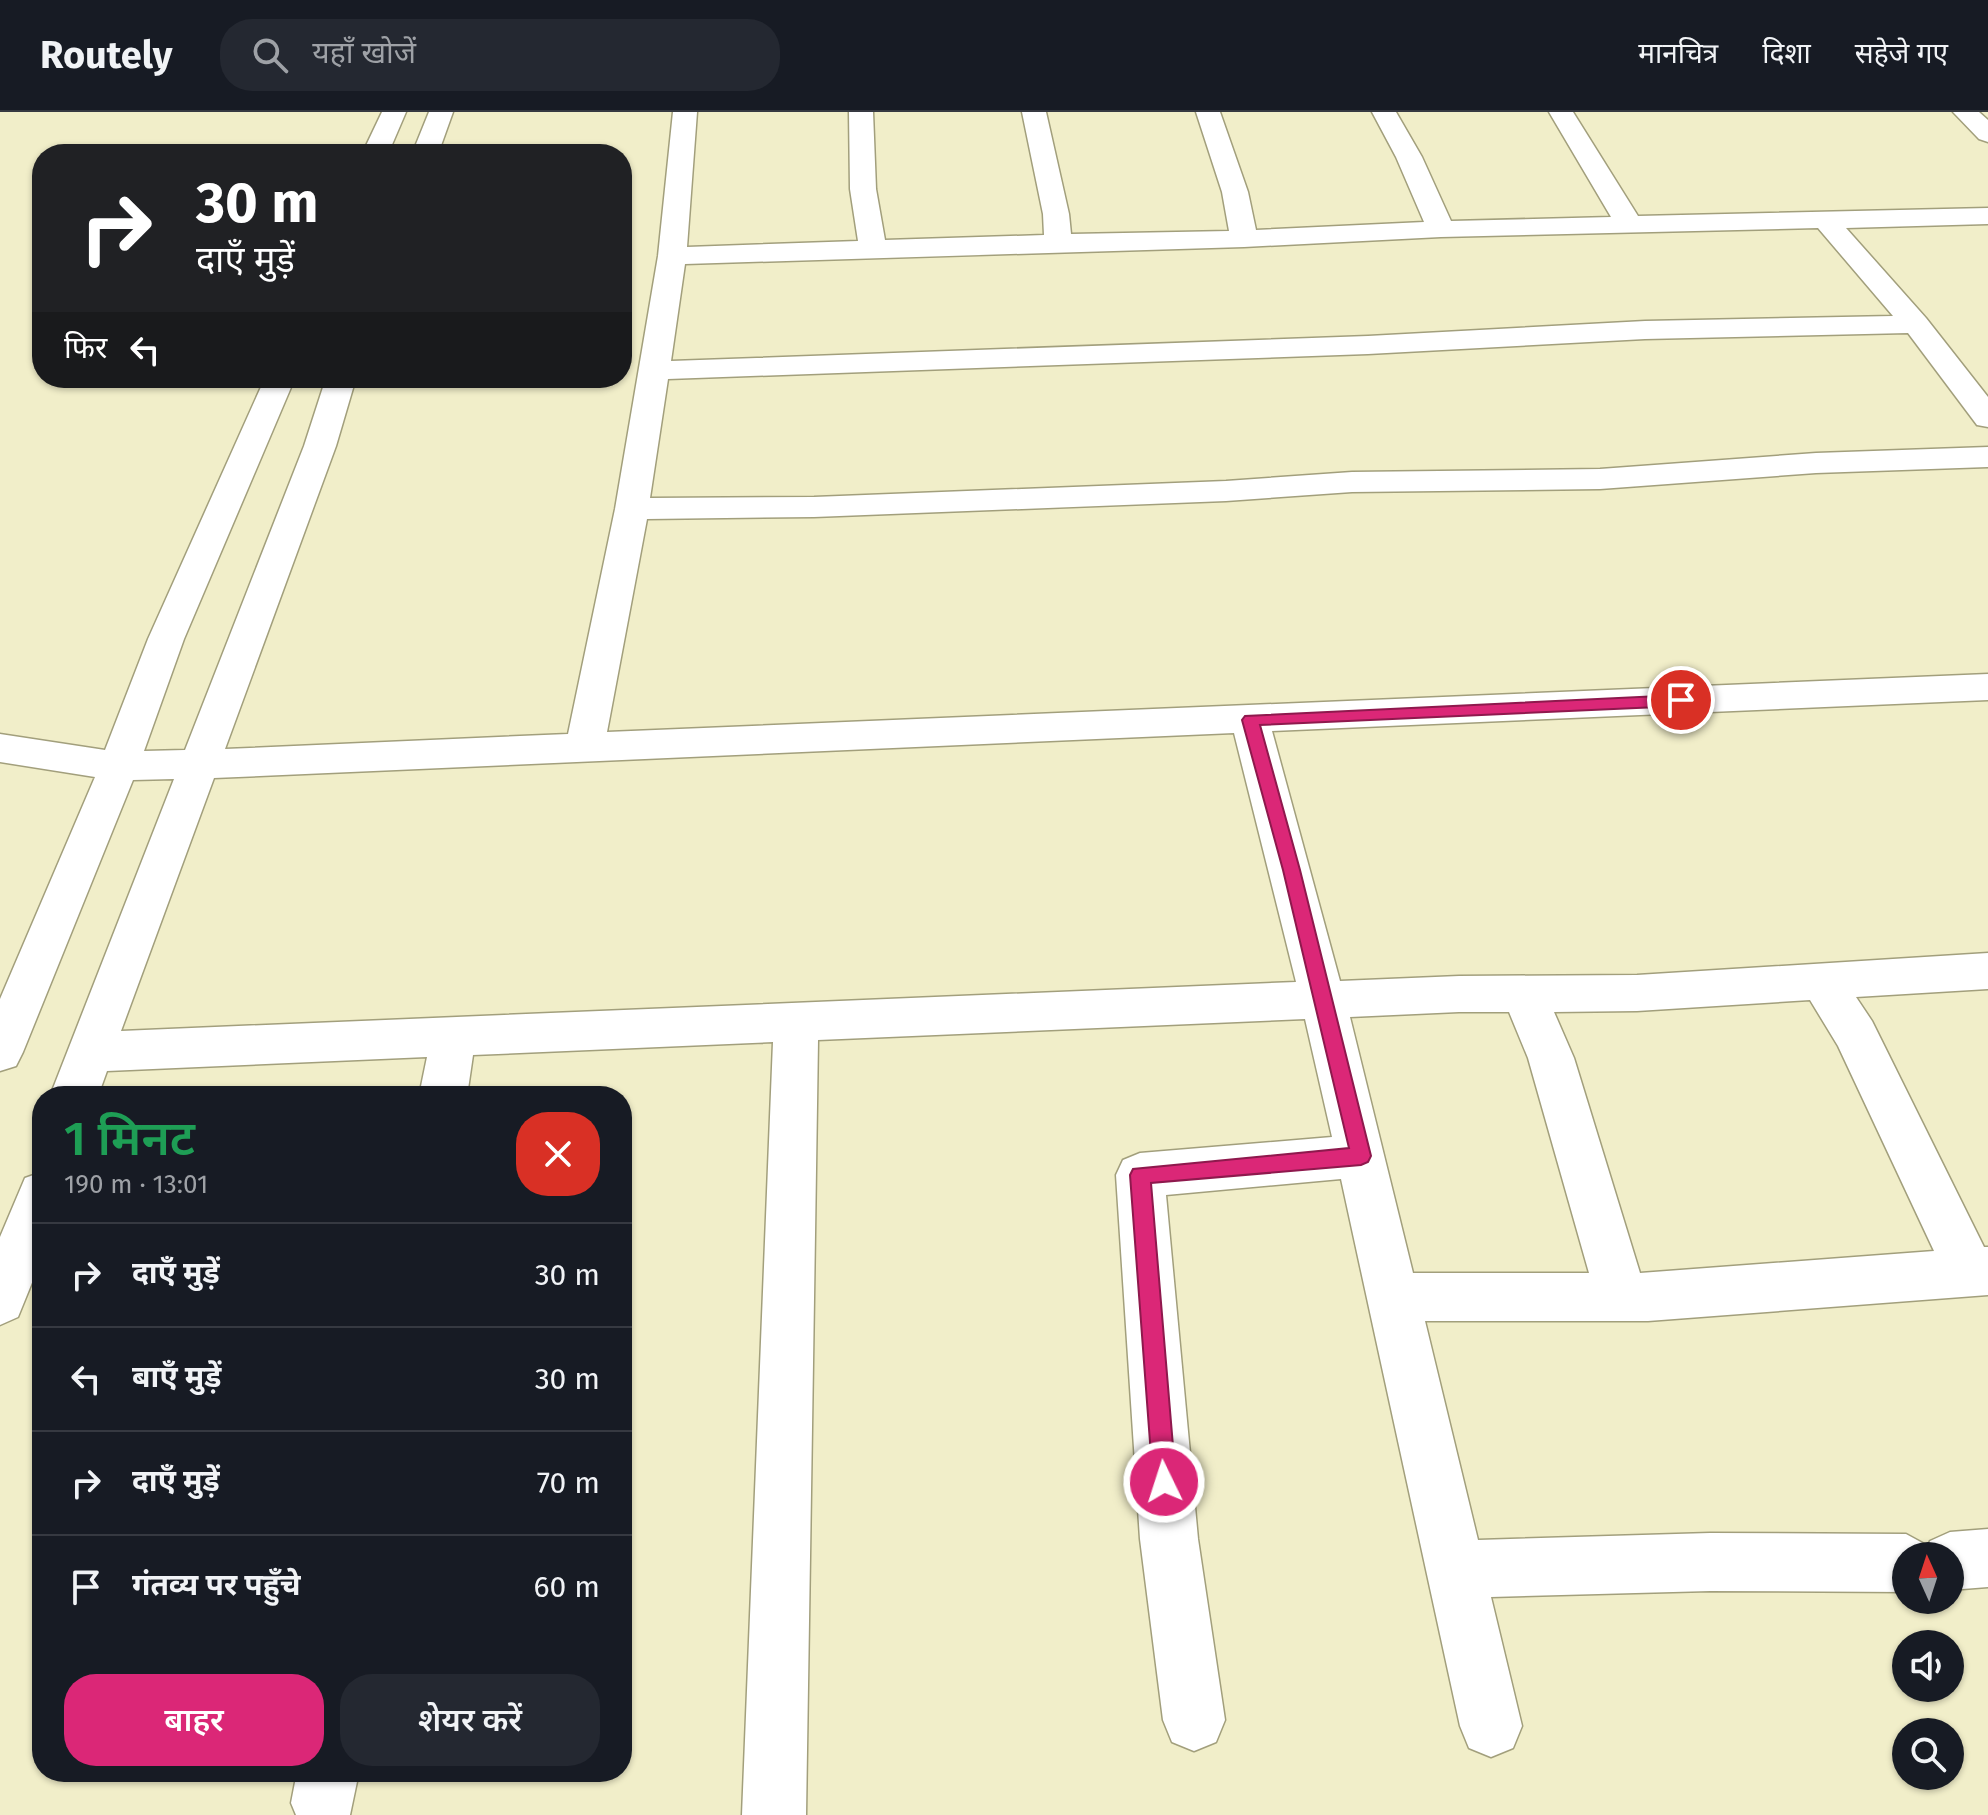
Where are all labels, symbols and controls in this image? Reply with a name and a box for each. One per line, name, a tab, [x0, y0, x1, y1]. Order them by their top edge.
search box	[220, 19, 780, 91]
text: Routely	[40, 32, 172, 78]
icon: search	[248, 33, 292, 77]
text: यहाँ खोजें	[312, 35, 416, 71]
text: मानचित्र	[1638, 37, 1718, 70]
text: दिशा	[1762, 37, 1811, 70]
text: सहेजे गए	[1855, 37, 1948, 70]
text: 30 m	[196, 170, 318, 237]
icon: right	[64, 176, 168, 280]
text: दाएँ मुड़ें	[196, 238, 295, 282]
icon: left	[123, 328, 167, 372]
text: फिर	[64, 330, 107, 366]
pin	[1647, 666, 1715, 734]
icon: arrive	[1659, 678, 1703, 722]
text: 1 मिनट	[64, 1110, 195, 1168]
button: close	[516, 1112, 600, 1196]
text: 190 m · 13:01	[64, 1169, 208, 1200]
icon: right	[64, 1253, 108, 1297]
text: दाएँ मुड़ें	[132, 1255, 220, 1291]
text: 30 m	[535, 1257, 600, 1293]
icon: left	[64, 1357, 108, 1401]
text: बाएँ मुड़ें	[132, 1359, 221, 1395]
text: 30 m	[535, 1361, 600, 1397]
position arrow	[1122, 1440, 1206, 1524]
icon: right	[64, 1461, 108, 1505]
text: दाएँ मुड़ें	[132, 1463, 220, 1499]
text: 70 m	[537, 1465, 600, 1501]
north arrow	[1892, 1542, 1964, 1614]
map controls	[1892, 1542, 1964, 1790]
icon: arrive	[64, 1565, 108, 1609]
text: गंतव्य पर पहुँचे	[132, 1567, 300, 1603]
text: 60 m	[534, 1569, 600, 1605]
button: sound	[1892, 1630, 1964, 1702]
button: बाहर	[64, 1674, 324, 1766]
button: शेयर करें	[340, 1674, 600, 1766]
button: search	[1892, 1718, 1964, 1790]

